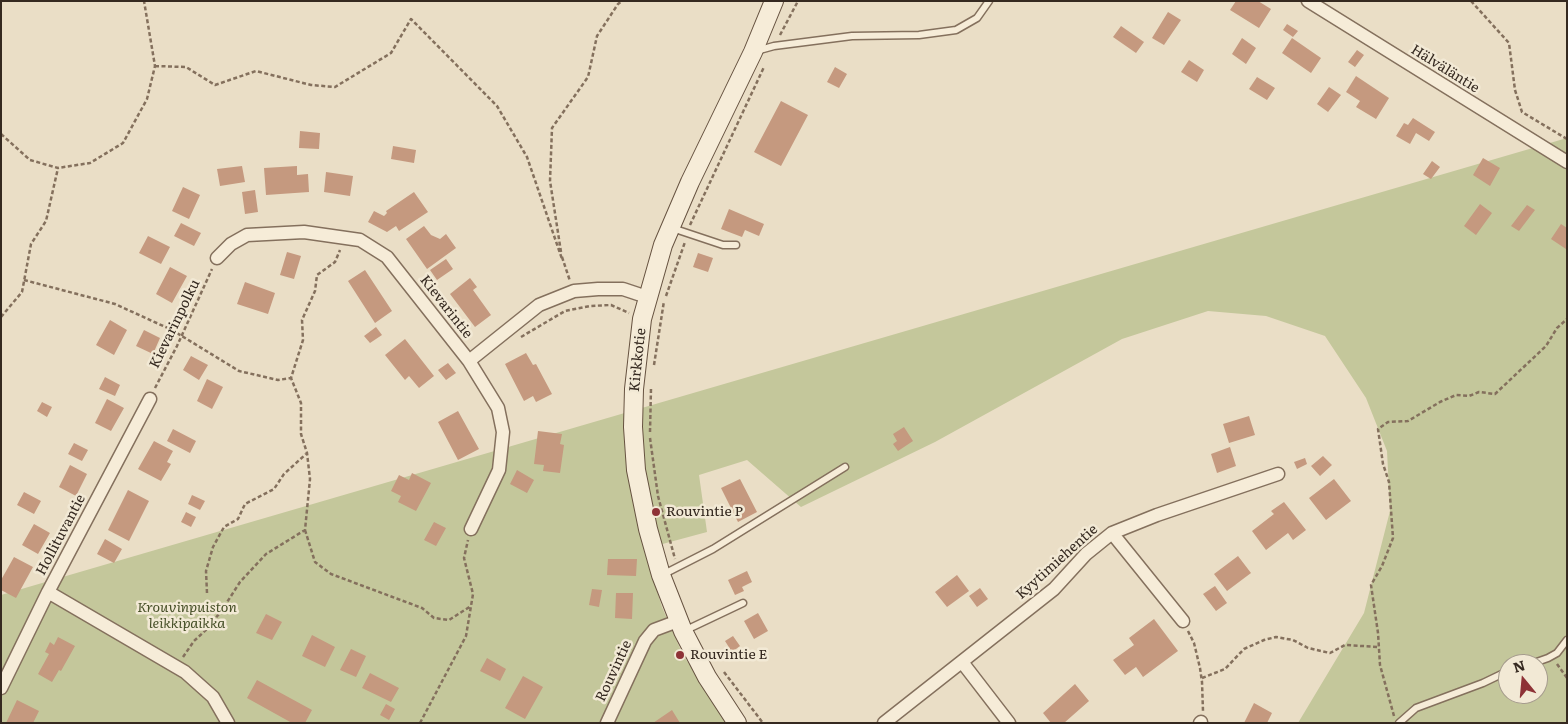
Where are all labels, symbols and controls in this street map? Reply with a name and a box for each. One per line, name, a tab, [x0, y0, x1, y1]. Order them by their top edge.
street label: Hälväläntie	[1408, 41, 1482, 97]
street label: Kievarintie	[416, 272, 476, 342]
street label: Kievarinpolku	[146, 277, 204, 371]
street label: Kirkkotie	[626, 327, 650, 393]
street label: Hollituvantie	[33, 492, 89, 578]
place label: Rouvintie P	[666, 504, 743, 520]
marker: Rouvintie P	[650, 506, 662, 518]
street label: Kyytimiehentie	[1013, 521, 1101, 603]
park label: Krouvinpuiston leikkipaikka	[137, 600, 237, 632]
street label: Rouvintie	[593, 638, 635, 704]
place label: Rouvintie E	[690, 647, 767, 663]
marker: Rouvintie E	[674, 649, 686, 661]
north arrow	[1498, 654, 1548, 704]
text: N	[1510, 654, 1527, 677]

